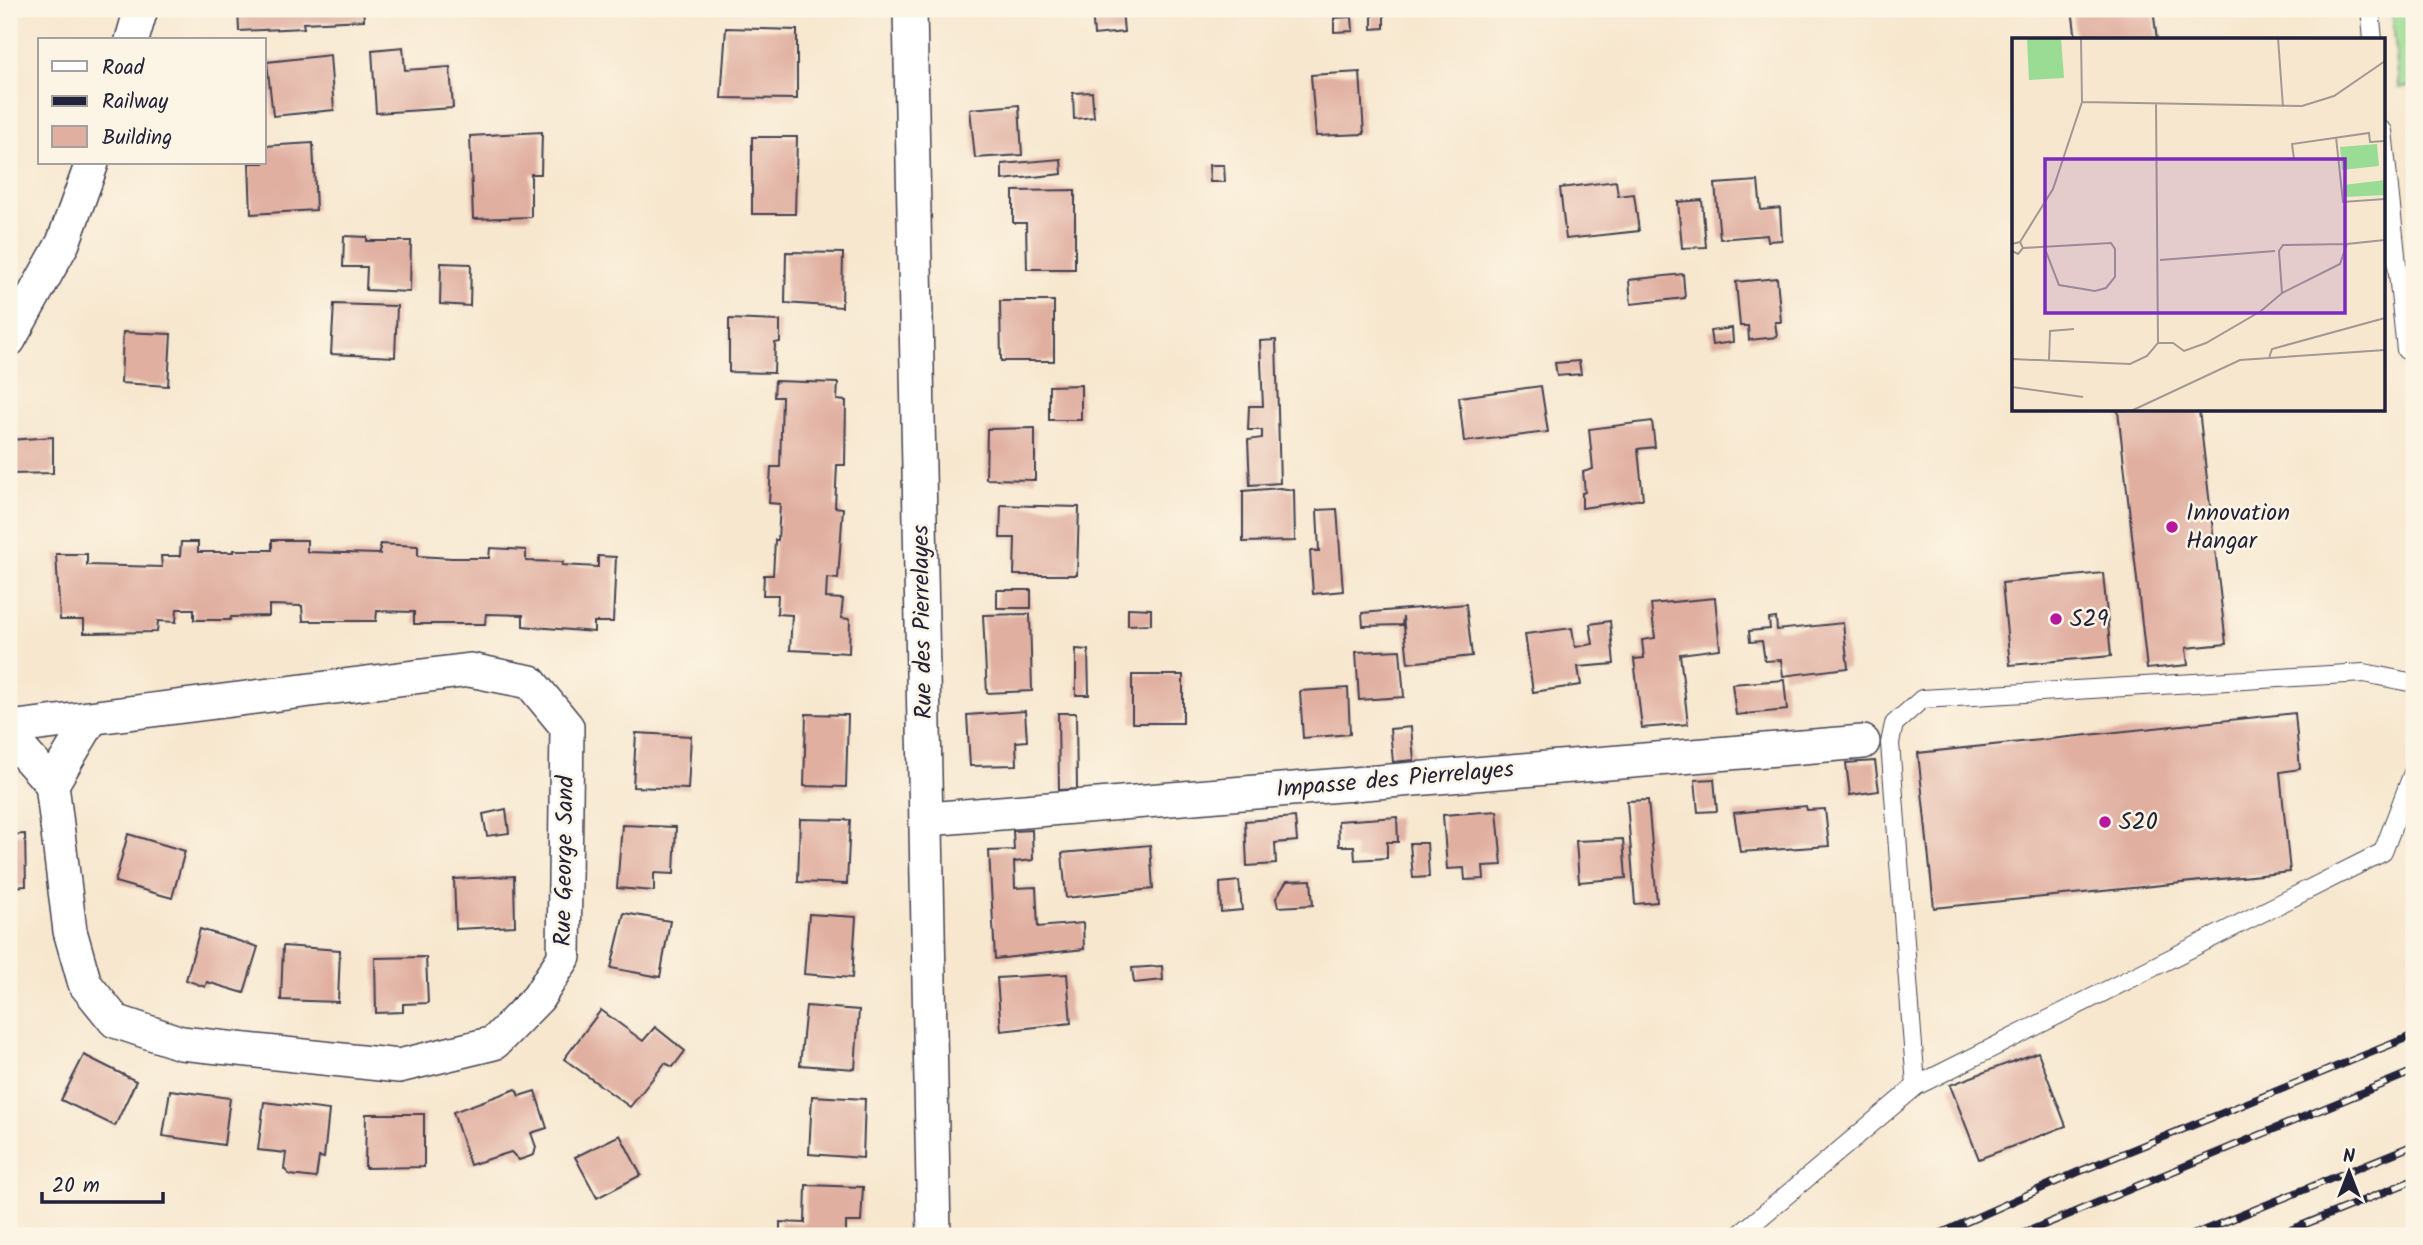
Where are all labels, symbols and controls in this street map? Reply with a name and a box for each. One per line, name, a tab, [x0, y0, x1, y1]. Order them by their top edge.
legend	[38, 38, 266, 164]
inset map	[2012, 38, 2384, 411]
text: Road	[102, 52, 145, 85]
text: Railway	[102, 86, 168, 119]
text: Building	[102, 122, 172, 155]
place label: Innovation Hangar	[2186, 494, 2290, 561]
marker: Innovation Hangar	[2164, 519, 2180, 535]
street label: Rue des Pierrelayes	[902, 525, 944, 719]
place label: S29	[2070, 600, 2109, 639]
marker: S29	[2048, 611, 2064, 627]
street label: Impasse des Pierrelayes	[1275, 750, 1515, 810]
street label: Rue George Sand	[544, 774, 586, 947]
place label: S20	[2119, 803, 2158, 842]
marker: S20	[2097, 814, 2113, 830]
north arrow	[2314, 1136, 2384, 1206]
text: N	[2343, 1142, 2355, 1172]
scale bar	[42, 1161, 163, 1205]
text: 20 m	[52, 1170, 100, 1203]

